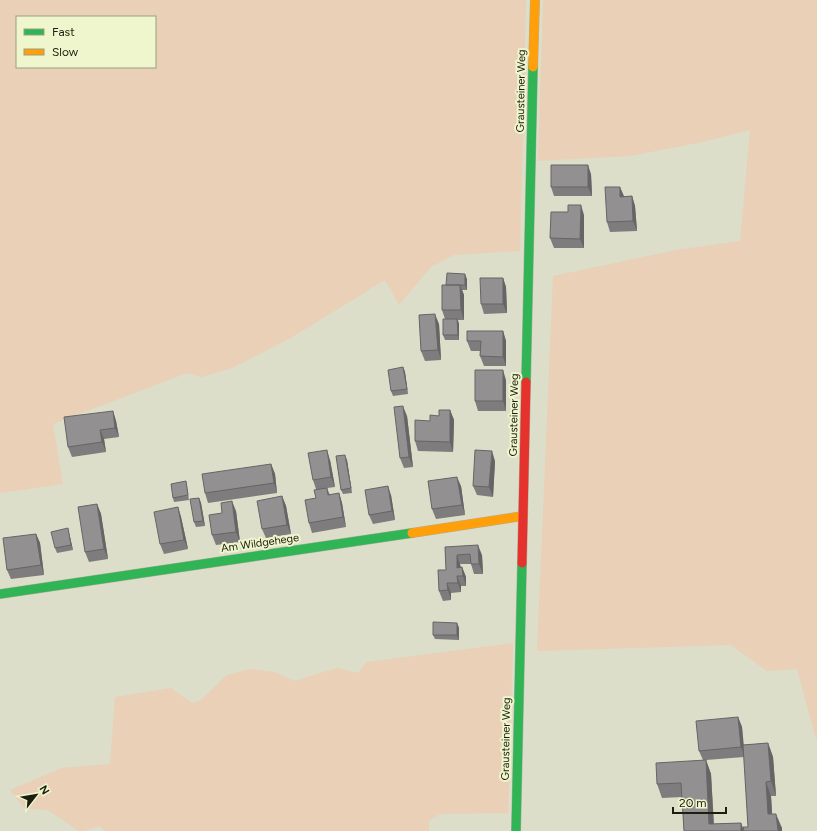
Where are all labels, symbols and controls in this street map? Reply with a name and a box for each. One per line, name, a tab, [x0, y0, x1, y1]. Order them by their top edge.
legend	[16, 16, 156, 68]
text: Fast	[52, 25, 75, 39]
text: Slow	[52, 45, 79, 59]
street label: Grausteiner Weg	[514, 49, 528, 133]
street label: Grausteiner Weg	[507, 373, 521, 457]
street label: Am Wildgehege	[220, 531, 300, 555]
street label: Grausteiner Weg	[499, 697, 513, 781]
north arrow	[16, 775, 56, 815]
text: N	[36, 783, 52, 797]
scale bar	[673, 789, 726, 815]
text: 20 m	[679, 796, 707, 810]

